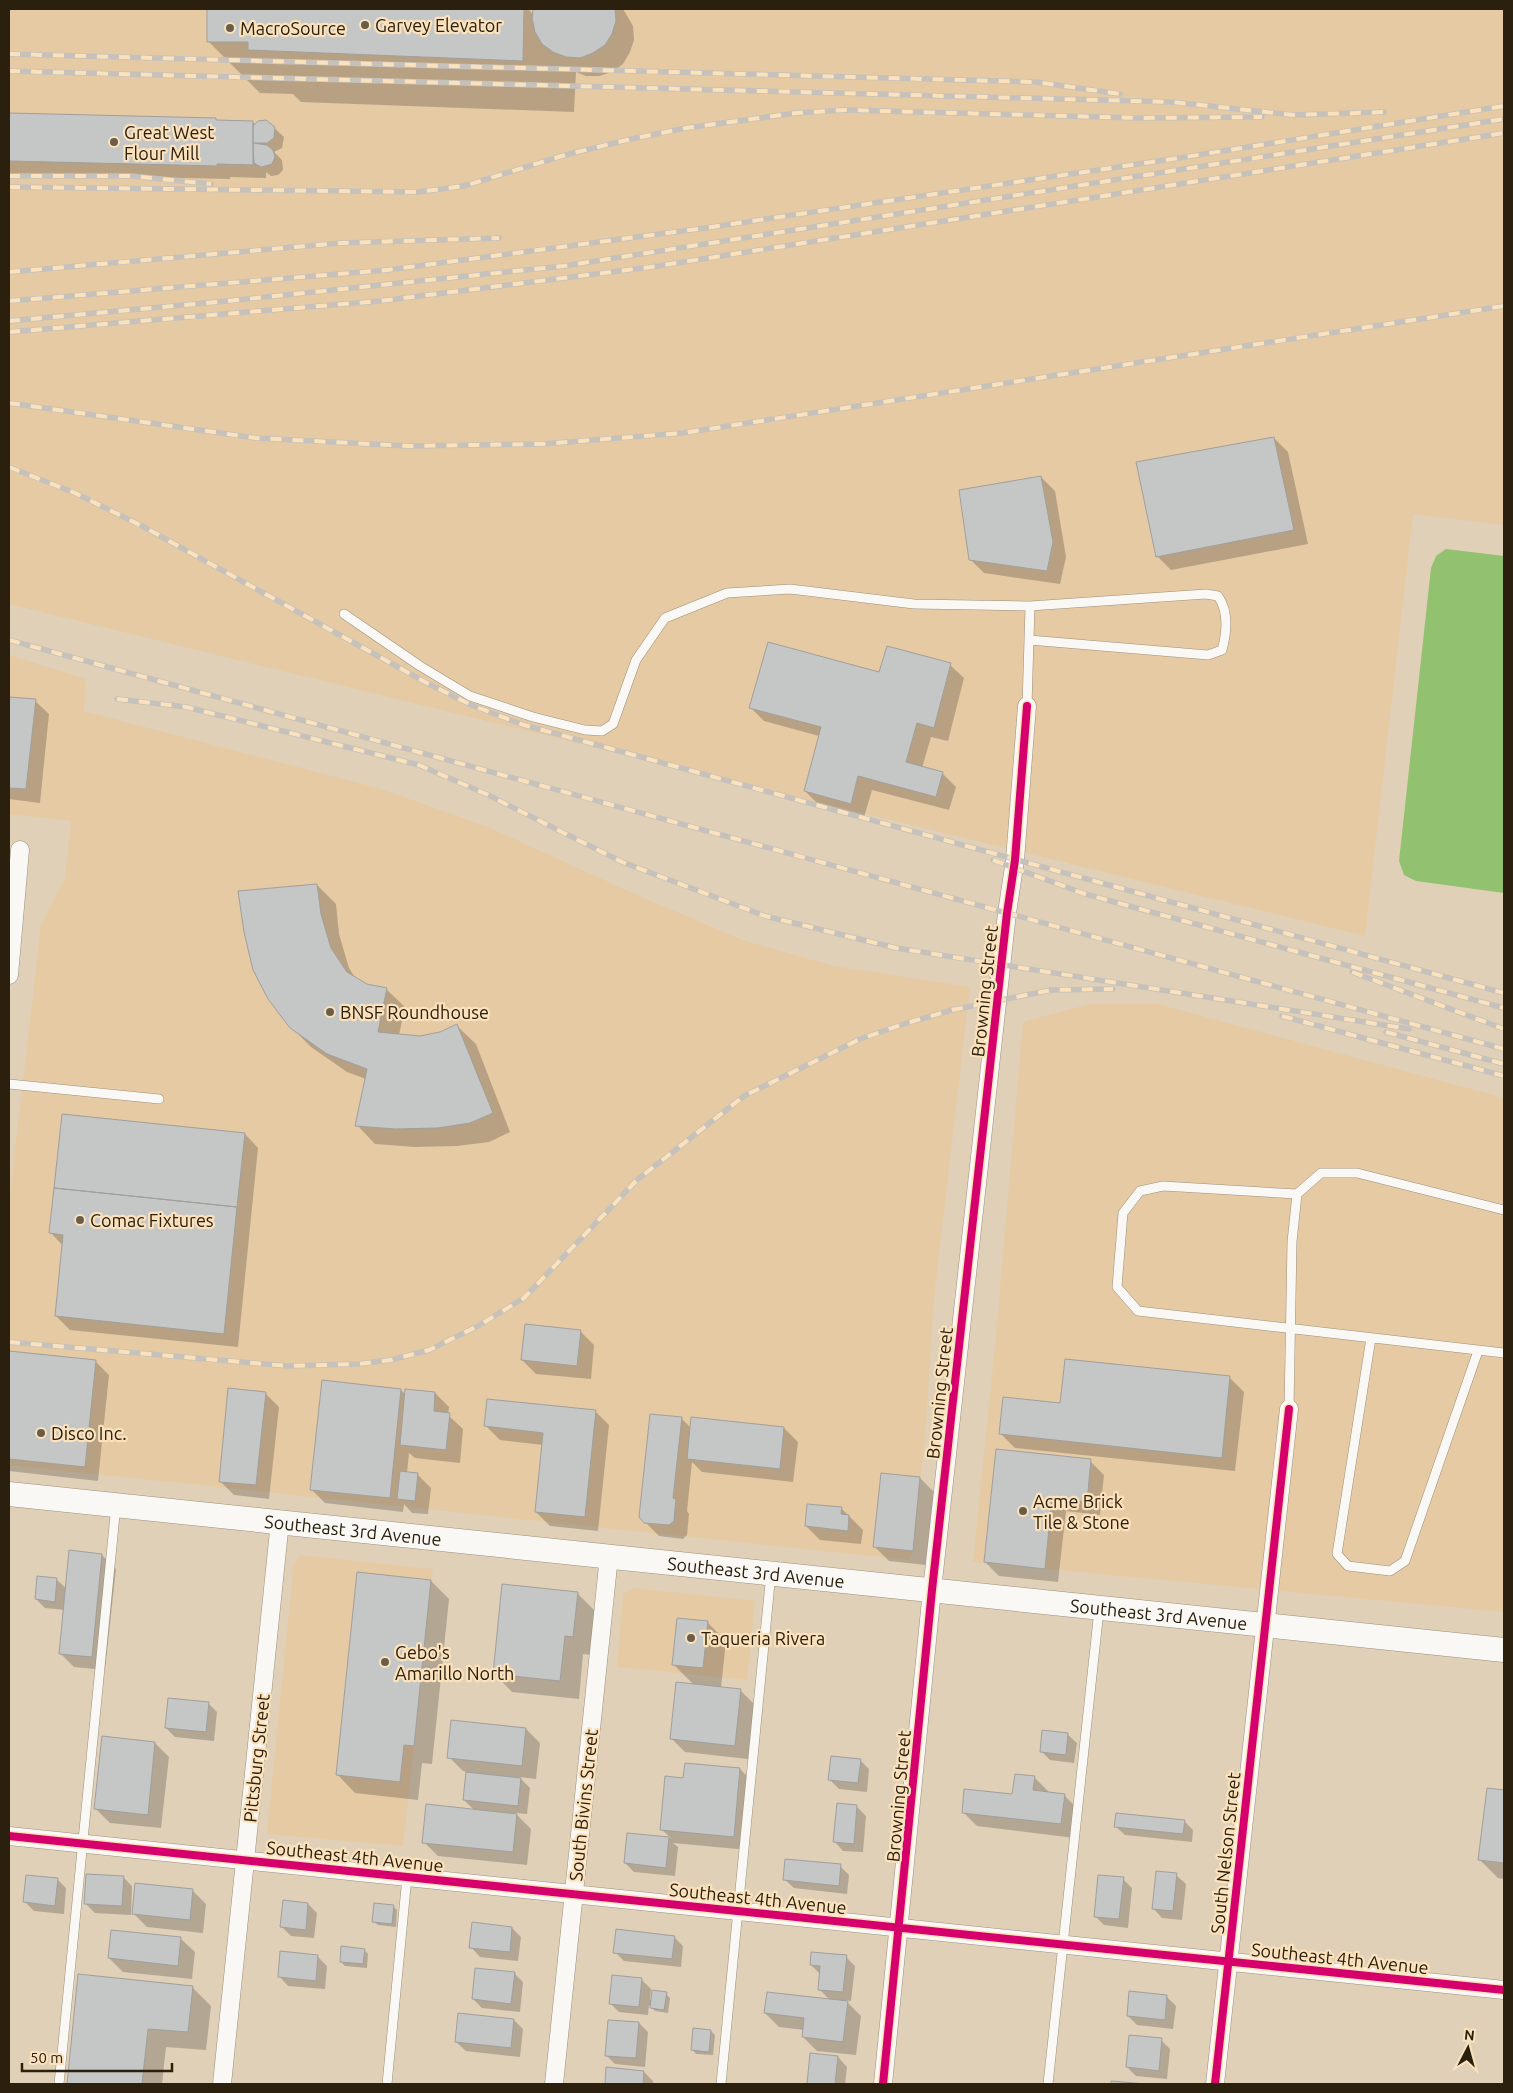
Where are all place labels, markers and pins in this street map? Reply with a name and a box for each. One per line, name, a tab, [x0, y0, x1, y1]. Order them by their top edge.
place label: Garvey Elevator	[375, 15, 502, 35]
place label: MacroSource	[240, 18, 346, 38]
marker: Garvey Elevator	[359, 19, 371, 31]
marker: MacroSource	[224, 22, 236, 34]
place label: Great West Flour Mill	[124, 122, 214, 163]
marker: Great West Flour Mill	[108, 136, 120, 148]
place label: BNSF Roundhouse	[340, 1002, 489, 1022]
marker: BNSF Roundhouse	[324, 1006, 336, 1018]
place label: Comac Fixtures	[90, 1210, 214, 1230]
marker: Comac Fixtures	[74, 1214, 86, 1226]
place label: Disco Inc.	[51, 1423, 127, 1443]
marker: Disco Inc.	[35, 1427, 47, 1439]
place label: Acme Brick Tile & Stone	[1033, 1491, 1130, 1532]
marker: Acme Brick Tile & Stone	[1017, 1505, 1029, 1517]
place label: Taqueria Rivera	[701, 1628, 825, 1648]
marker: Taqueria Rivera	[685, 1632, 697, 1644]
place label: Gebo's Amarillo North	[395, 1642, 514, 1683]
marker: Gebo's Amarillo North	[379, 1656, 391, 1668]

